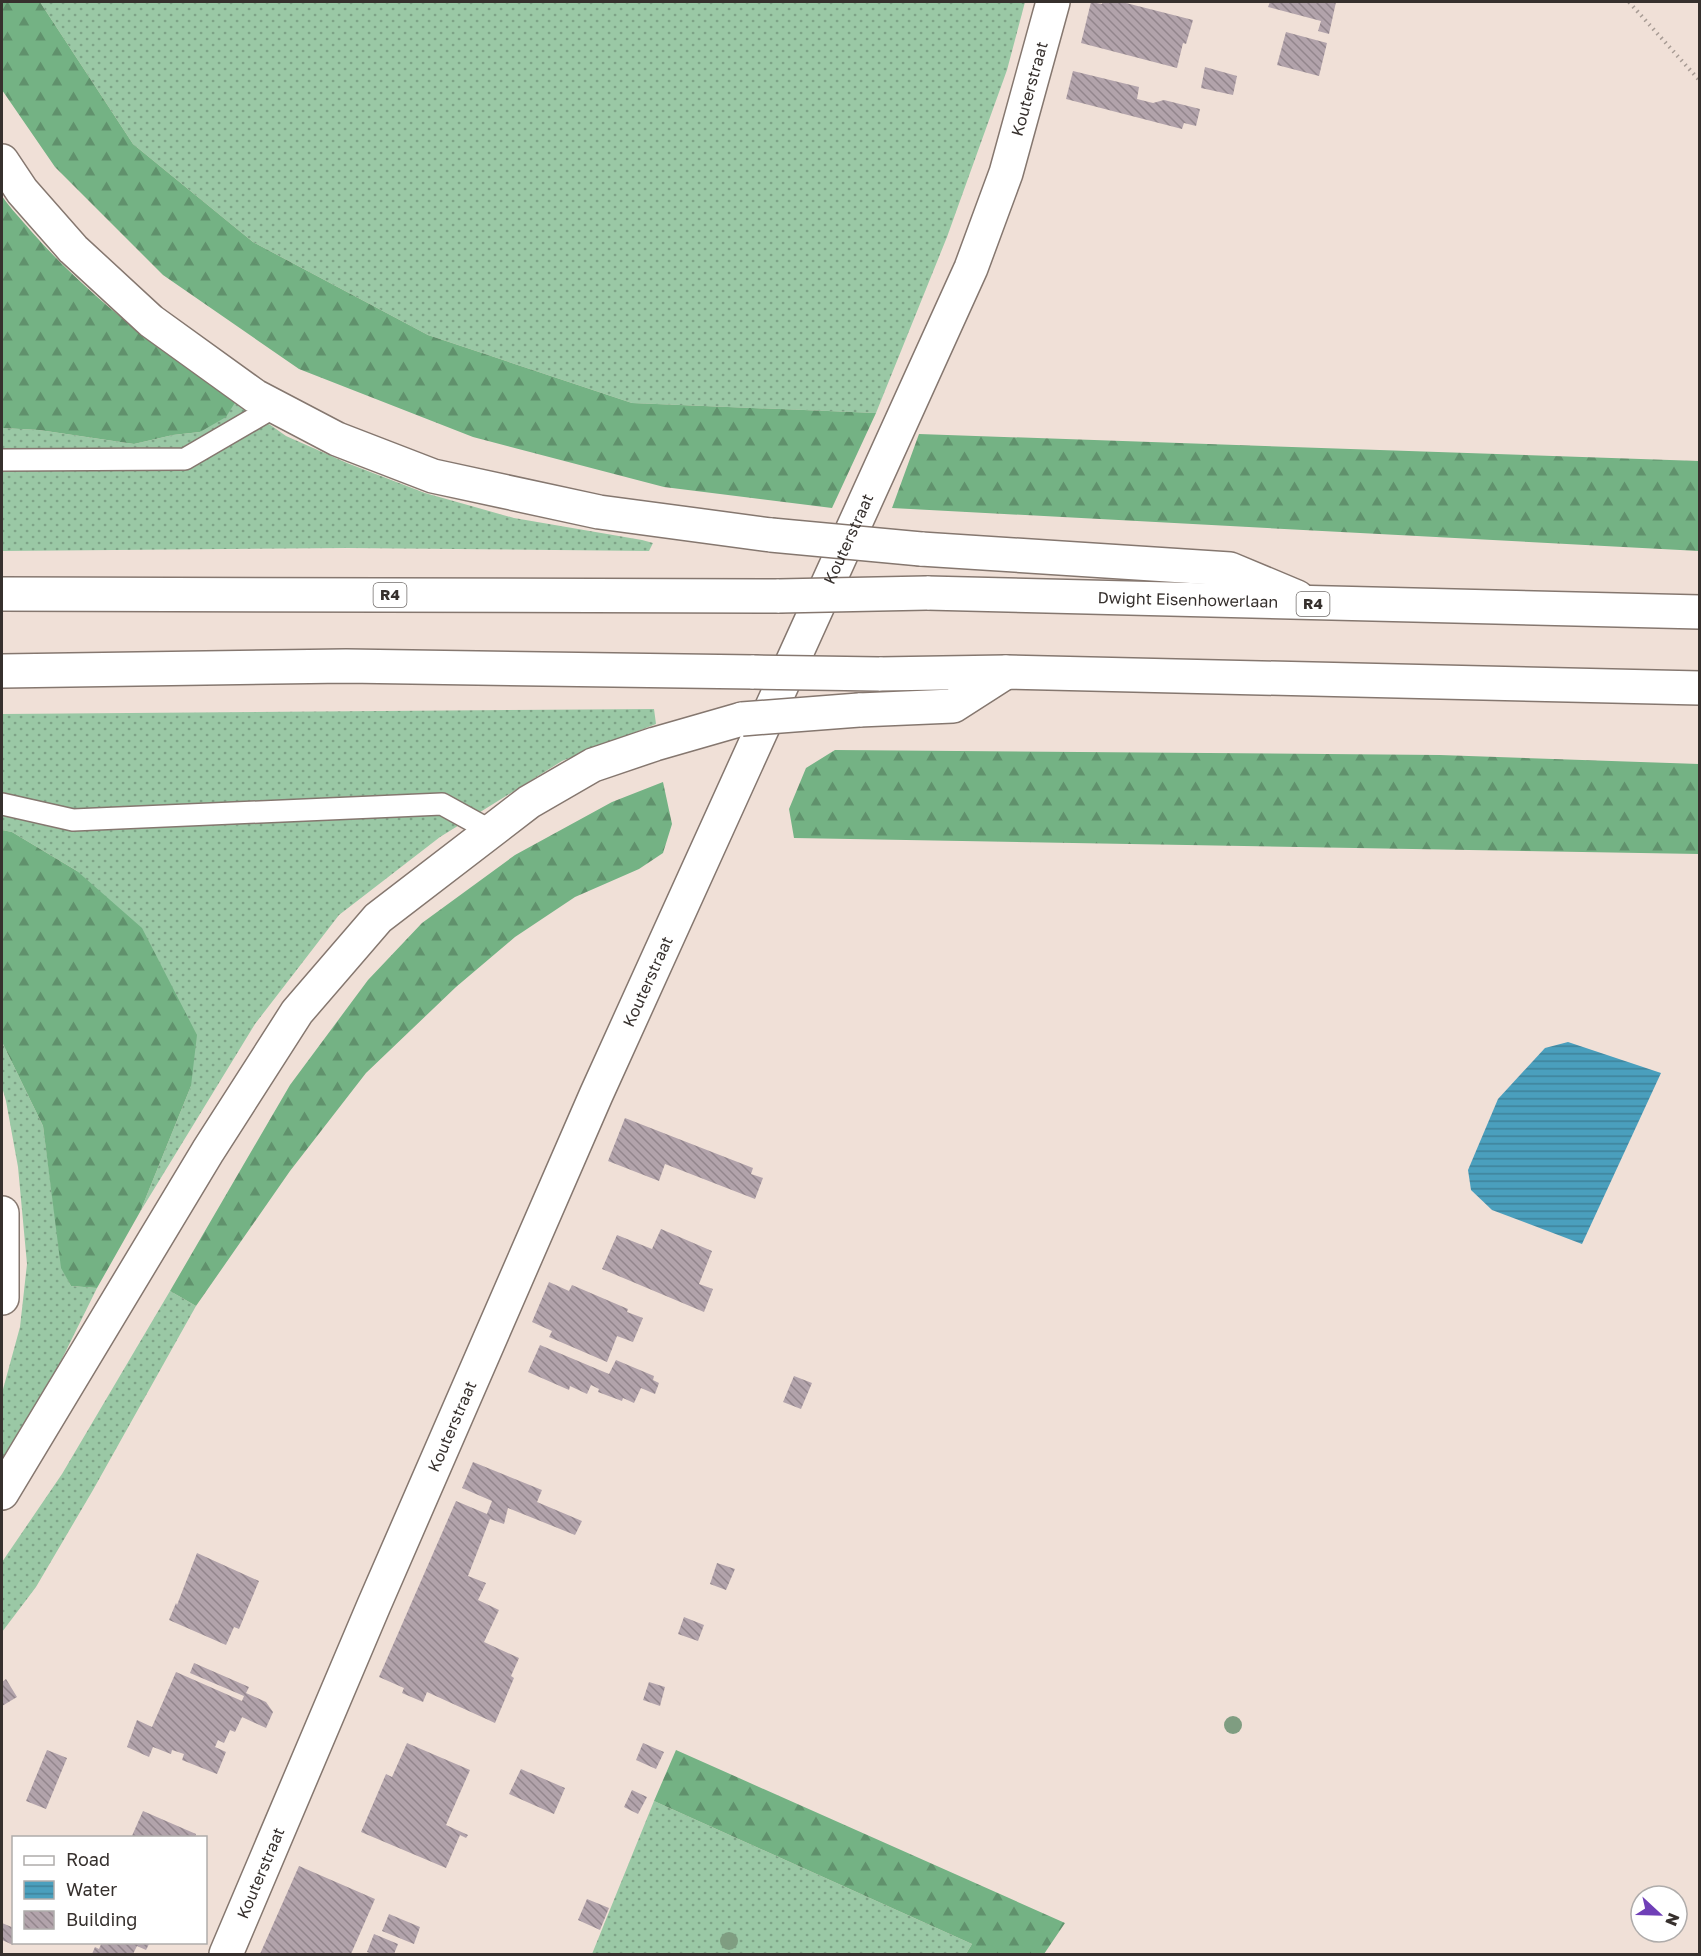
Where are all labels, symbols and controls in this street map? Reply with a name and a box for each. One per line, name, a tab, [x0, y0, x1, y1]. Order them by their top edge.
street label: Kouterstraat	[1007, 39, 1052, 138]
street label: Kouterstraat	[819, 490, 877, 587]
road number: R4	[374, 583, 406, 607]
street label: Dwight Eisenhowerlaan	[1097, 587, 1279, 612]
road number: R4	[1296, 592, 1330, 616]
street label: Kouterstraat	[618, 933, 677, 1030]
street label: Kouterstraat	[423, 1378, 480, 1475]
street label: Kouterstraat	[232, 1824, 289, 1922]
legend	[12, 1836, 207, 1944]
text: Road	[66, 1848, 110, 1870]
text: Water	[66, 1878, 117, 1900]
north arrow	[1629, 1884, 1689, 1944]
text: Building	[66, 1908, 137, 1930]
text: N	[1661, 1910, 1684, 1929]

